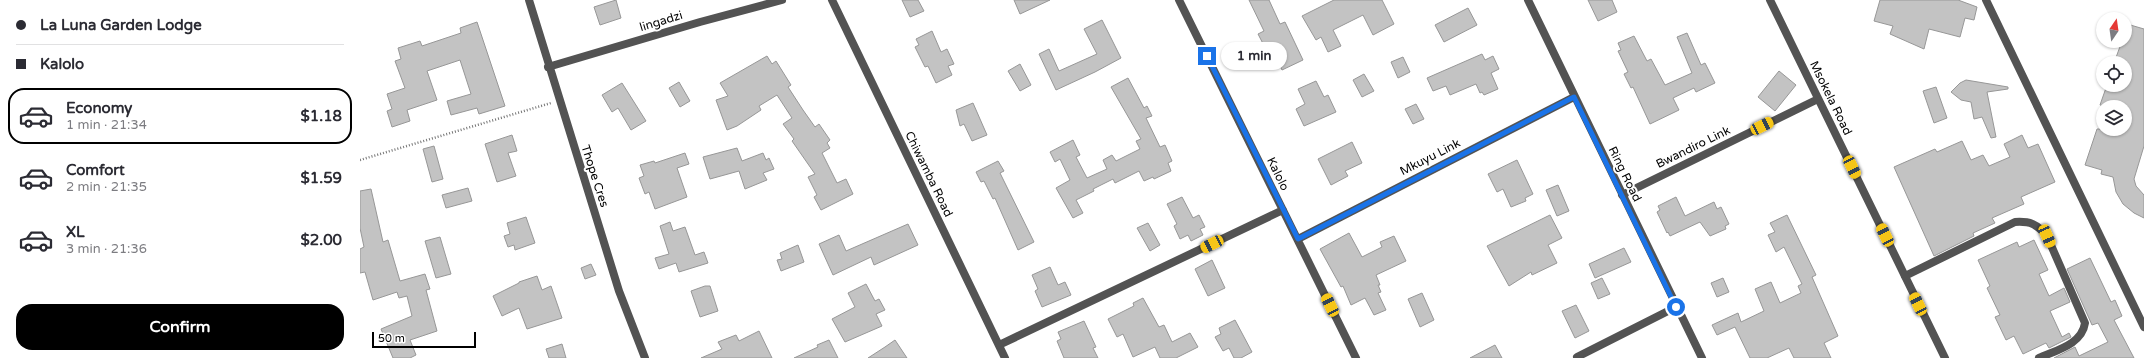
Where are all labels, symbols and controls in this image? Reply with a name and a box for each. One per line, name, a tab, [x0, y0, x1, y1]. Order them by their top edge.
street label: lingadzi	[638, 8, 684, 34]
north arrow	[2096, 12, 2132, 48]
map controls	[2096, 12, 2132, 136]
text: La Luna Garden Lodge	[40, 16, 202, 34]
callout: 1 min	[1221, 42, 1287, 70]
route end	[1198, 47, 1216, 65]
text: 1 min	[1237, 48, 1271, 64]
text: Kalolo	[40, 55, 84, 73]
button: locate	[2096, 56, 2132, 92]
street label: Msokela Road	[1807, 59, 1855, 137]
icon: car	[18, 98, 54, 134]
text: Economy	[66, 99, 132, 117]
button: layers	[2096, 100, 2132, 136]
text: $1.18	[301, 107, 342, 125]
car	[1749, 115, 1775, 137]
text: 1 min · 21:34	[66, 117, 147, 133]
street label: Bwandiro Link	[1654, 123, 1733, 171]
street label: Chiwamba Road	[902, 129, 956, 219]
street label: Mkuyu Link	[1397, 136, 1463, 178]
street label: Thope Cres	[578, 143, 612, 209]
street label: Ring Road	[1606, 144, 1644, 204]
car	[1841, 154, 1863, 180]
street label: Kalolo	[1264, 155, 1292, 193]
icon: car	[18, 160, 54, 196]
text: Comfort	[66, 161, 125, 179]
text: $1.59	[301, 169, 342, 187]
text: 2 min · 21:35	[66, 179, 147, 195]
icon: car	[18, 222, 54, 258]
car	[1874, 222, 1896, 248]
text: XL	[66, 223, 85, 241]
car	[2037, 223, 2057, 249]
text: $2.00	[301, 231, 342, 249]
car	[1199, 233, 1225, 255]
text: 3 min · 21:36	[66, 241, 147, 257]
car	[1907, 291, 1929, 317]
car	[1319, 292, 1341, 318]
route start	[1667, 298, 1685, 316]
button: Confirm	[16, 304, 344, 350]
scale bar	[372, 330, 476, 349]
text: 50 m	[378, 332, 405, 345]

